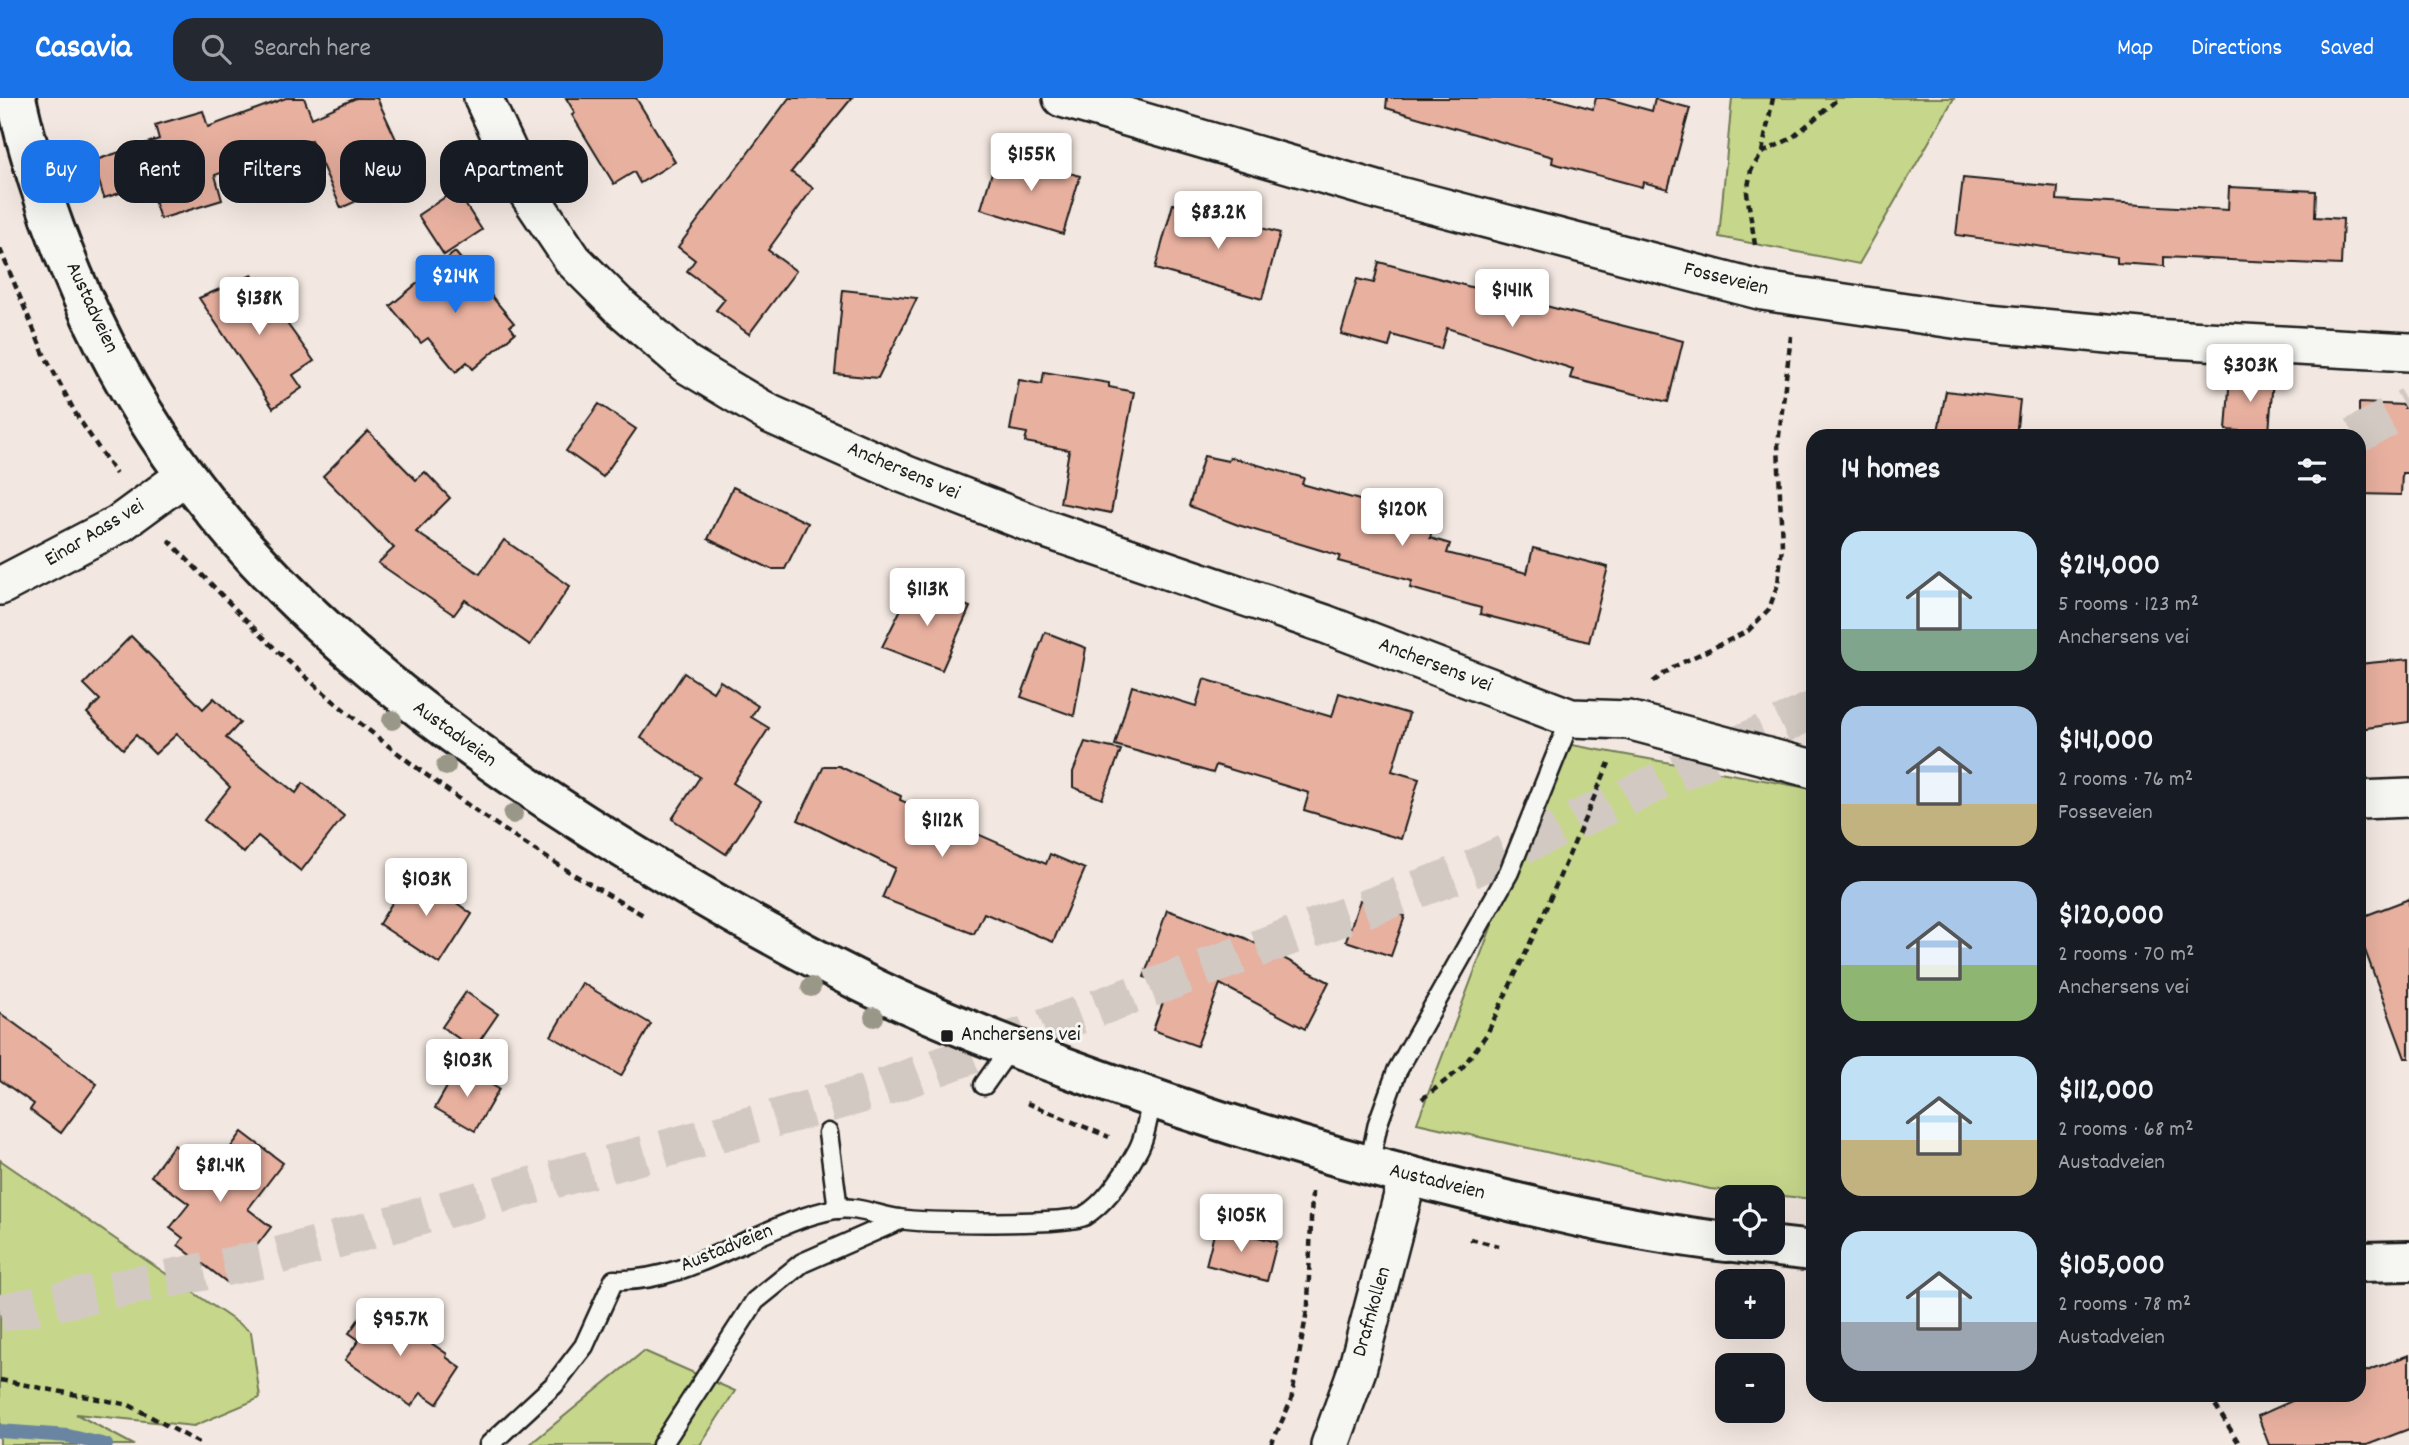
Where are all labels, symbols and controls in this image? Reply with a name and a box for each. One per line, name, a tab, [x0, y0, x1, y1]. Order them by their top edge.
search box	[173, 18, 663, 81]
text: Casavia	[35, 26, 131, 73]
icon: search	[197, 30, 235, 68]
text: Search here	[253, 31, 371, 68]
text: Map	[2117, 32, 2153, 66]
text: Directions	[2191, 32, 2282, 66]
text: Saved	[2320, 32, 2374, 66]
pin: $155K	[982, 134, 1080, 193]
text: $155K	[1007, 139, 1055, 172]
chip: Buy	[21, 140, 100, 203]
chip: Rent	[114, 140, 205, 203]
chip: Filters	[219, 140, 326, 203]
chip: New	[340, 140, 426, 203]
chip: Apartment	[440, 140, 588, 203]
pin: $83.2K	[1161, 192, 1275, 251]
text: $83.2K	[1190, 197, 1246, 230]
street label: Fosseveien	[1680, 255, 1772, 305]
pin: $214K	[406, 256, 504, 315]
street label: Austadveien	[57, 257, 125, 359]
text: $214K	[432, 261, 478, 294]
pin: $141K	[1463, 270, 1561, 329]
text: $141K	[1491, 275, 1533, 308]
pin: $138K	[210, 278, 308, 337]
text: $138K	[236, 283, 282, 316]
pin: $303K	[2201, 344, 2299, 404]
text: $303K	[2222, 350, 2278, 383]
street label: Anchersens vei	[842, 435, 964, 509]
text: 14 homes	[1841, 450, 1940, 493]
icon: filters	[2293, 452, 2331, 490]
pin: $120K	[1353, 489, 1451, 548]
street label: Einar Aass vei	[40, 492, 151, 575]
text: $120K	[1377, 494, 1427, 527]
text: $214,000	[2058, 546, 2160, 589]
icon: home	[1897, 559, 1981, 643]
pin: $113K	[878, 568, 976, 628]
text: $113K	[906, 574, 948, 607]
text: 5 rooms · 123 m²	[2058, 589, 2199, 622]
text: Anchersens vei	[2058, 622, 2189, 655]
street label: Anchersens vei	[1374, 631, 1496, 701]
street label: Austadveien	[406, 694, 502, 776]
text: $141,000	[2058, 721, 2154, 764]
icon: home	[1897, 734, 1981, 818]
text: 2 rooms · 76 m²	[2058, 764, 2193, 797]
text: Fosseveien	[2058, 797, 2153, 830]
pin: $112K	[893, 800, 991, 859]
text: $112K	[921, 805, 963, 838]
pin: $103K	[377, 858, 475, 918]
text: $103K	[401, 864, 451, 897]
text: $120,000	[2058, 896, 2164, 939]
icon: home	[1897, 909, 1981, 993]
text: 2 rooms · 70 m²	[2058, 939, 2194, 972]
text: Anchersens vei	[2058, 972, 2189, 1005]
place label: Anchersens vei	[961, 1021, 1081, 1051]
marker: Anchersens vei	[939, 1028, 955, 1044]
pin: $103K	[418, 1040, 516, 1099]
text: $103K	[442, 1045, 492, 1078]
text: $112,000	[2058, 1071, 2154, 1114]
icon: home	[1897, 1084, 1981, 1168]
text: 2 rooms · 68 m²	[2058, 1114, 2194, 1147]
pin: $81.4K	[163, 1144, 277, 1204]
text: Austadveien	[2058, 1147, 2165, 1180]
text: $81.4K	[195, 1150, 245, 1183]
street label: Austadveien	[1386, 1157, 1488, 1209]
map controls	[1715, 1185, 1785, 1423]
button: locate	[1715, 1185, 1785, 1255]
pin: $105K	[1192, 1194, 1290, 1254]
text: $105K	[1216, 1200, 1266, 1233]
street label: Austadveien	[676, 1217, 778, 1281]
text: $105,000	[2058, 1246, 2165, 1289]
icon: home	[1897, 1259, 1981, 1343]
street label: Drafnkollen	[1346, 1263, 1400, 1361]
button: +	[1715, 1269, 1785, 1339]
text: 2 rooms · 78 m²	[2058, 1289, 2191, 1322]
pin: $95.7K	[343, 1298, 457, 1358]
text: $95.7K	[372, 1304, 428, 1337]
text: Austadveien	[2058, 1322, 2165, 1355]
button: −	[1715, 1353, 1785, 1423]

